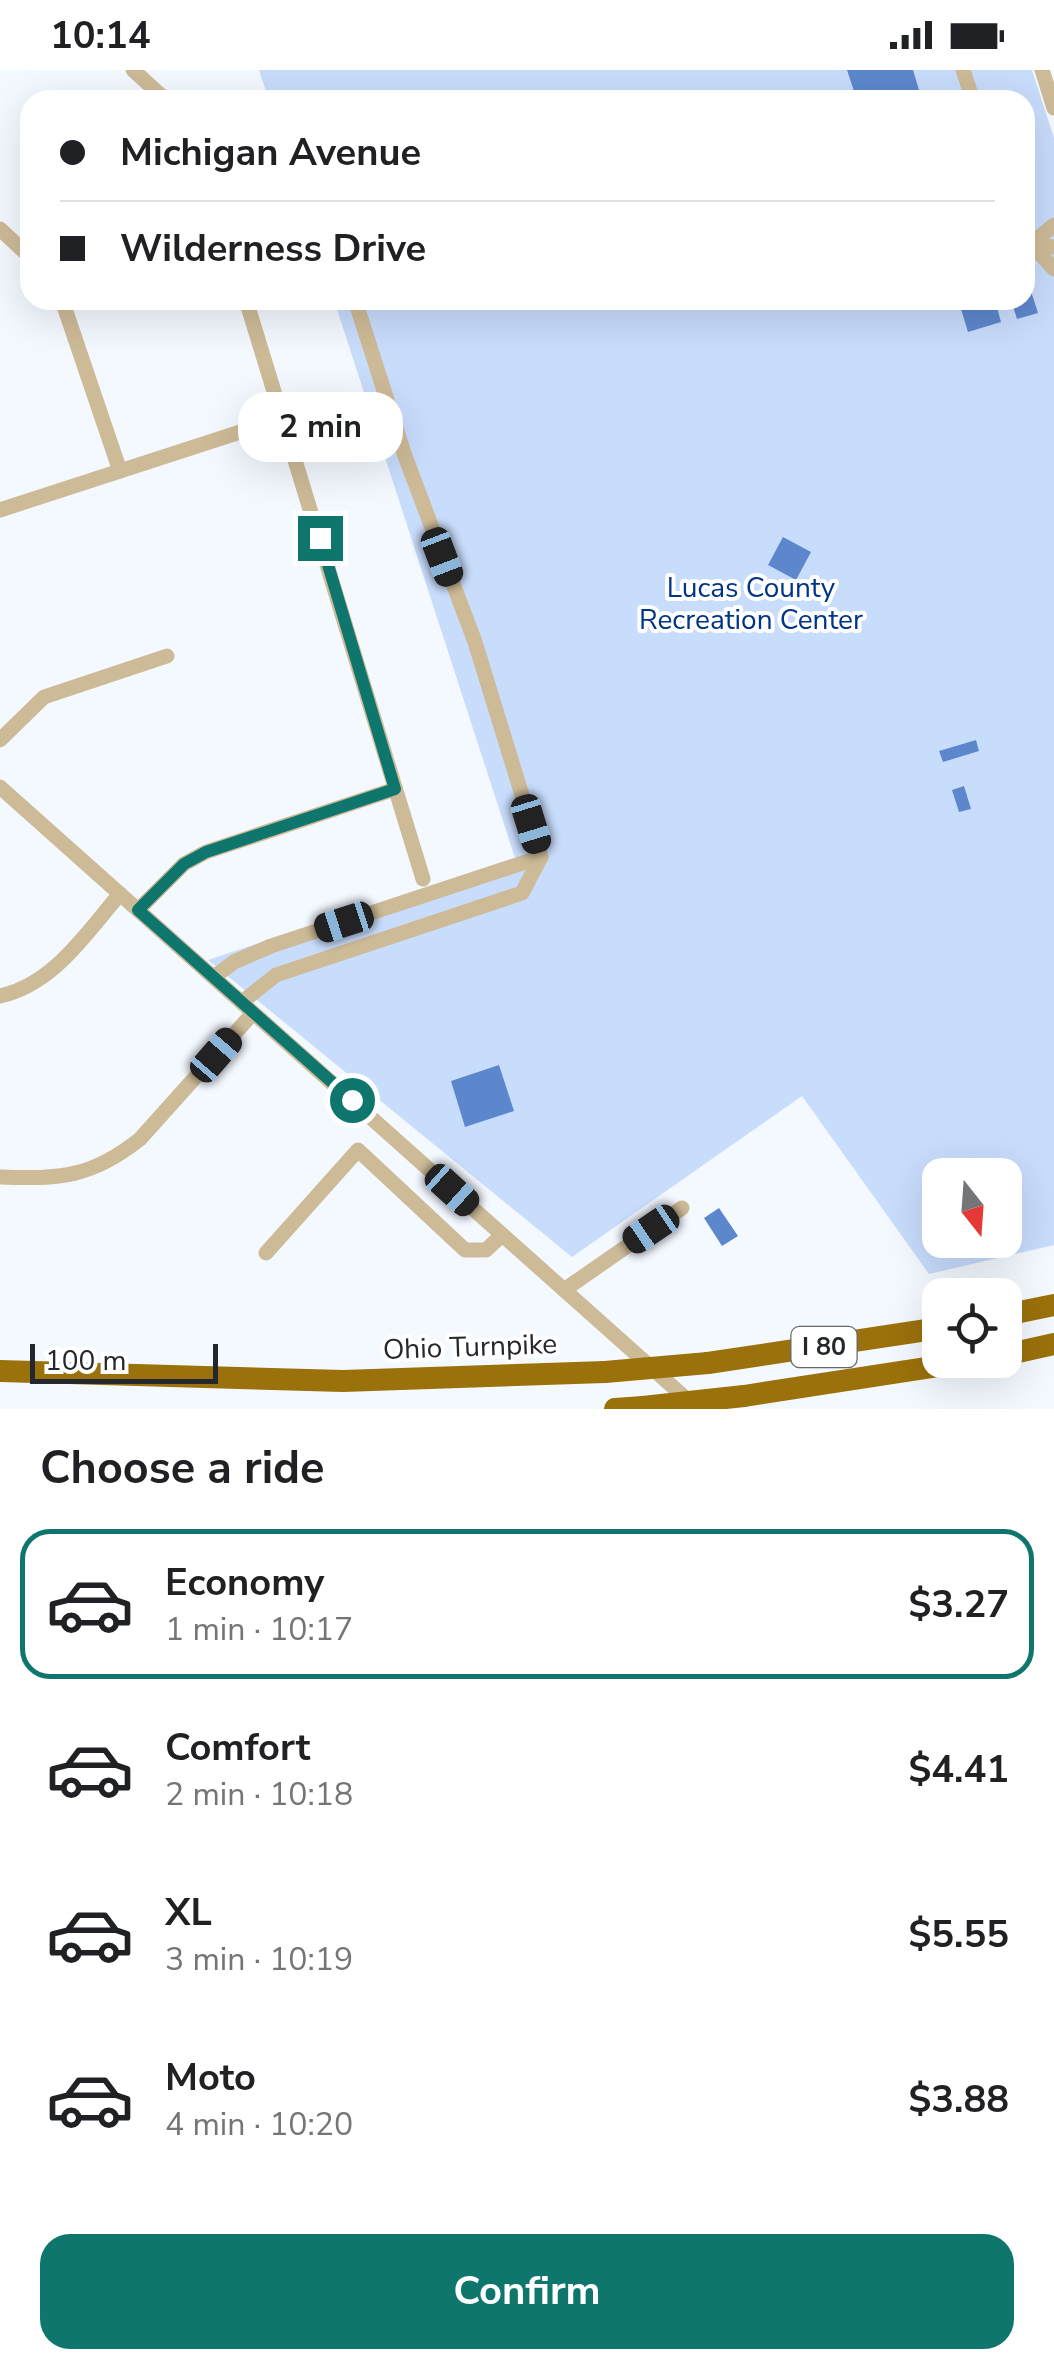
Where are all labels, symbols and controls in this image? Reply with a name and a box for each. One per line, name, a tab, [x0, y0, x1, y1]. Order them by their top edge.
text: 10:14	[50, 10, 151, 61]
text: Michigan Avenue	[120, 127, 421, 178]
text: Wilderness Drive	[120, 223, 426, 274]
callout: 2 min	[238, 393, 402, 463]
text: 2 min	[279, 405, 362, 448]
route end	[298, 516, 343, 561]
car	[417, 524, 467, 590]
park label: Lucas County Recreation Center	[639, 569, 863, 639]
car	[508, 791, 554, 857]
car	[311, 898, 377, 946]
car	[185, 1023, 247, 1087]
route start	[330, 1078, 375, 1123]
north arrow	[922, 1158, 1022, 1258]
map controls	[922, 1158, 1022, 1378]
car	[420, 1159, 484, 1221]
car	[618, 1200, 684, 1258]
button: locate	[922, 1278, 1022, 1378]
street label: Ohio Turnpike	[382, 1325, 558, 1369]
road number: I 80	[792, 1327, 856, 1367]
scale bar	[30, 1339, 218, 1384]
text: 100 m	[45, 1342, 127, 1380]
text: Choose a ride	[40, 1438, 325, 1499]
text: Economy	[165, 1557, 324, 1608]
icon: car	[45, 1559, 135, 1649]
text: $3.27	[908, 1579, 1009, 1630]
text: 1 min · 10:17	[165, 1608, 353, 1651]
text: Comfort	[165, 1722, 310, 1773]
icon: car	[45, 1724, 135, 1814]
text: $4.41	[908, 1744, 1009, 1795]
text: 2 min · 10:18	[165, 1773, 353, 1816]
text: XL	[165, 1887, 212, 1938]
icon: car	[45, 1889, 135, 1979]
text: $5.55	[908, 1909, 1009, 1960]
text: 3 min · 10:19	[165, 1938, 353, 1981]
text: Moto	[165, 2052, 256, 2103]
icon: car	[45, 2054, 135, 2144]
text: $3.88	[908, 2074, 1009, 2125]
text: 4 min · 10:20	[165, 2103, 353, 2146]
button: Confirm	[40, 2234, 1014, 2349]

